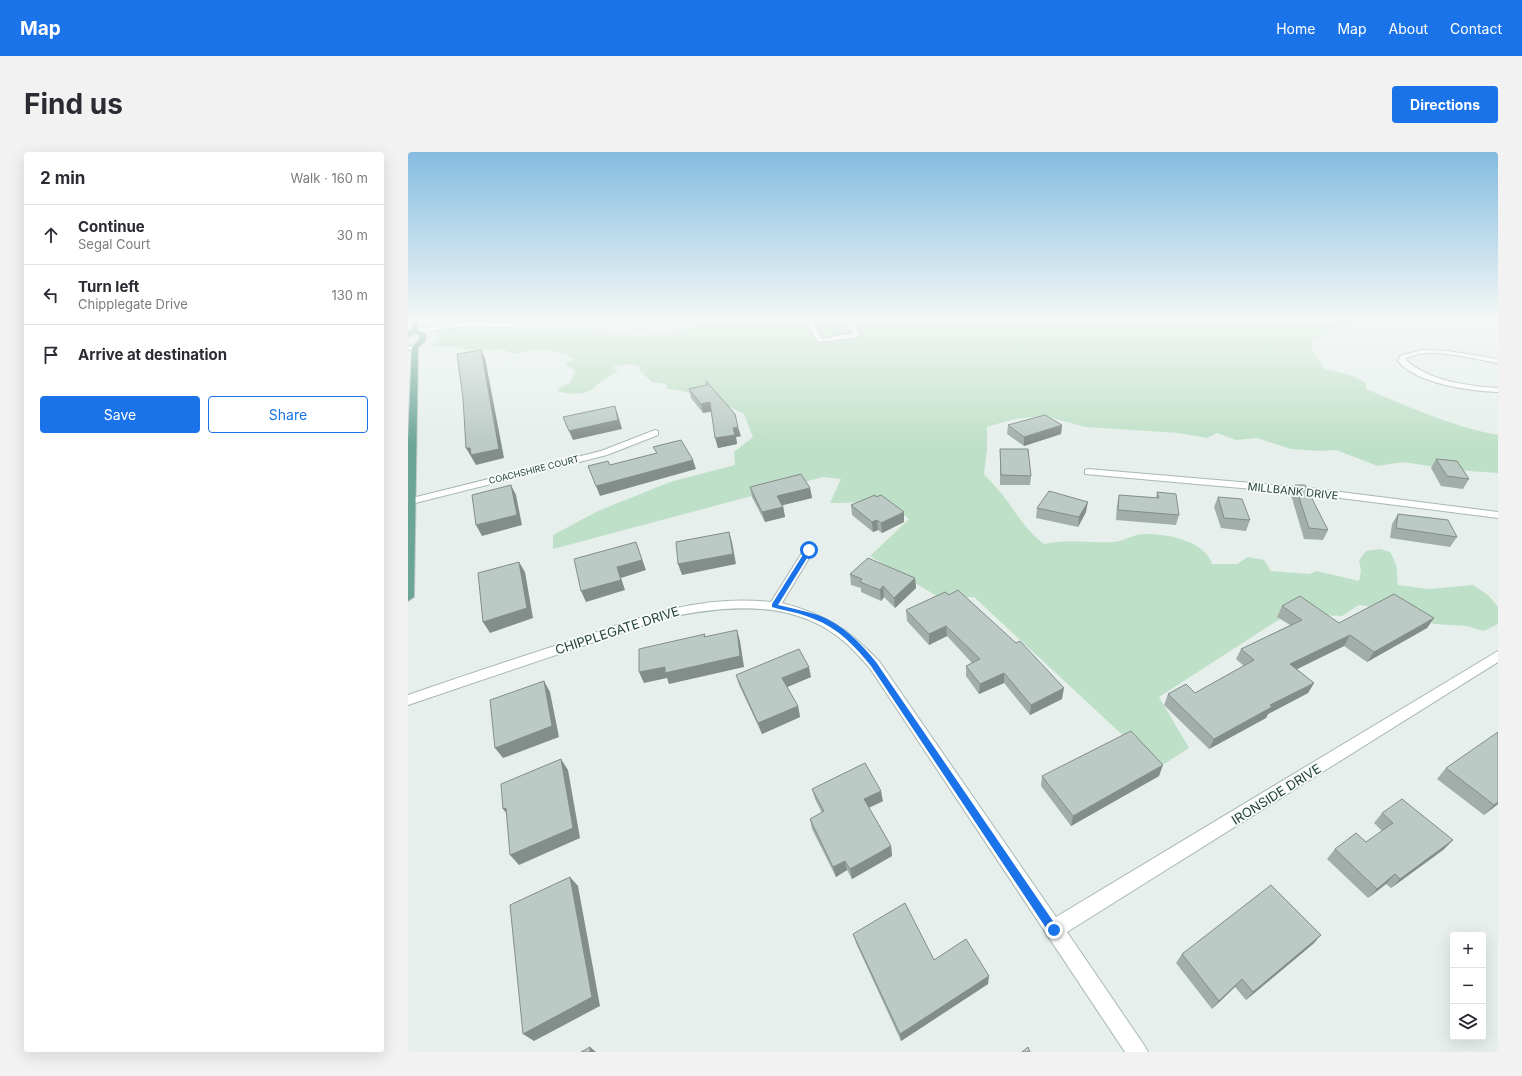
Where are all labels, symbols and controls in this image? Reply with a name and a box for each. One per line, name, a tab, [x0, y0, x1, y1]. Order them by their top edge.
text: Map	[20, 17, 61, 40]
text: Home	[1276, 20, 1315, 37]
text: Map	[1337, 20, 1367, 37]
text: About	[1389, 20, 1428, 37]
text: Contact	[1450, 20, 1502, 37]
button: Directions	[1392, 86, 1498, 123]
text: Find us	[24, 87, 123, 121]
text: 2 min	[40, 168, 85, 188]
text: Walk · 160 m	[291, 170, 368, 186]
text: Continue	[78, 217, 145, 236]
icon: ahead	[40, 224, 62, 246]
text: 30 m	[337, 227, 368, 243]
text: Segal Court	[78, 236, 150, 252]
text: Turn left	[78, 277, 139, 296]
icon: left	[40, 284, 62, 306]
text: 130 m	[331, 287, 368, 303]
text: Chipplegate Drive	[78, 296, 188, 312]
icon: arrive	[40, 344, 62, 366]
text: Arrive at destination	[78, 345, 227, 364]
button: Save	[40, 396, 200, 433]
button: Share	[208, 396, 368, 433]
street label: COACHSHIRE COURT	[488, 453, 580, 486]
street label: MILLBANK DRIVE	[1247, 479, 1339, 503]
route start	[800, 541, 818, 559]
street label: CHIPPLEGATE DRIVE	[553, 602, 681, 658]
street label: IRONSIDE DRIVE	[1228, 760, 1324, 828]
route end	[1045, 921, 1063, 939]
map controls	[1450, 932, 1486, 1040]
button: +	[1450, 932, 1486, 968]
button: −	[1450, 968, 1486, 1004]
button: layers	[1450, 1004, 1486, 1040]

